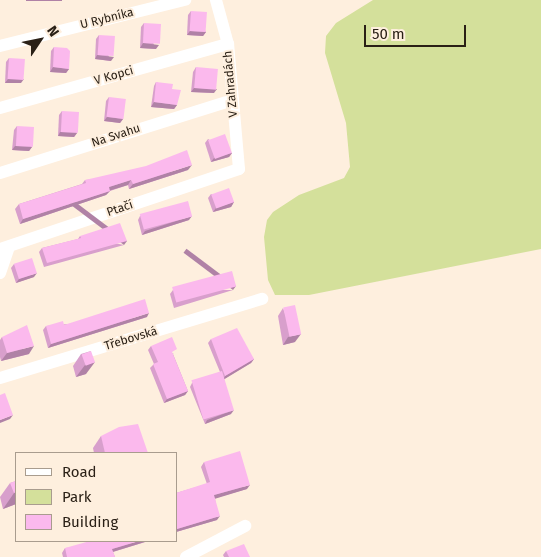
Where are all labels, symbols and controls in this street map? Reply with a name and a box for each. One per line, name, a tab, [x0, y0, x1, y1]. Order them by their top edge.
street label: U Rybníka	[79, 5, 135, 33]
north arrow	[15, 15, 65, 65]
scale bar	[366, 15, 468, 47]
text: N	[43, 23, 62, 40]
text: 50 m	[372, 25, 405, 43]
street label: V Zahradách	[221, 50, 241, 118]
street label: V Kopci	[93, 64, 135, 88]
street label: Na Svahu	[90, 121, 142, 151]
street label: Ptačí	[105, 198, 135, 220]
street label: Třebovská	[103, 324, 159, 354]
legend	[15, 452, 178, 542]
text: Road	[62, 463, 97, 481]
text: Park	[62, 488, 92, 506]
text: Building	[62, 513, 118, 531]

